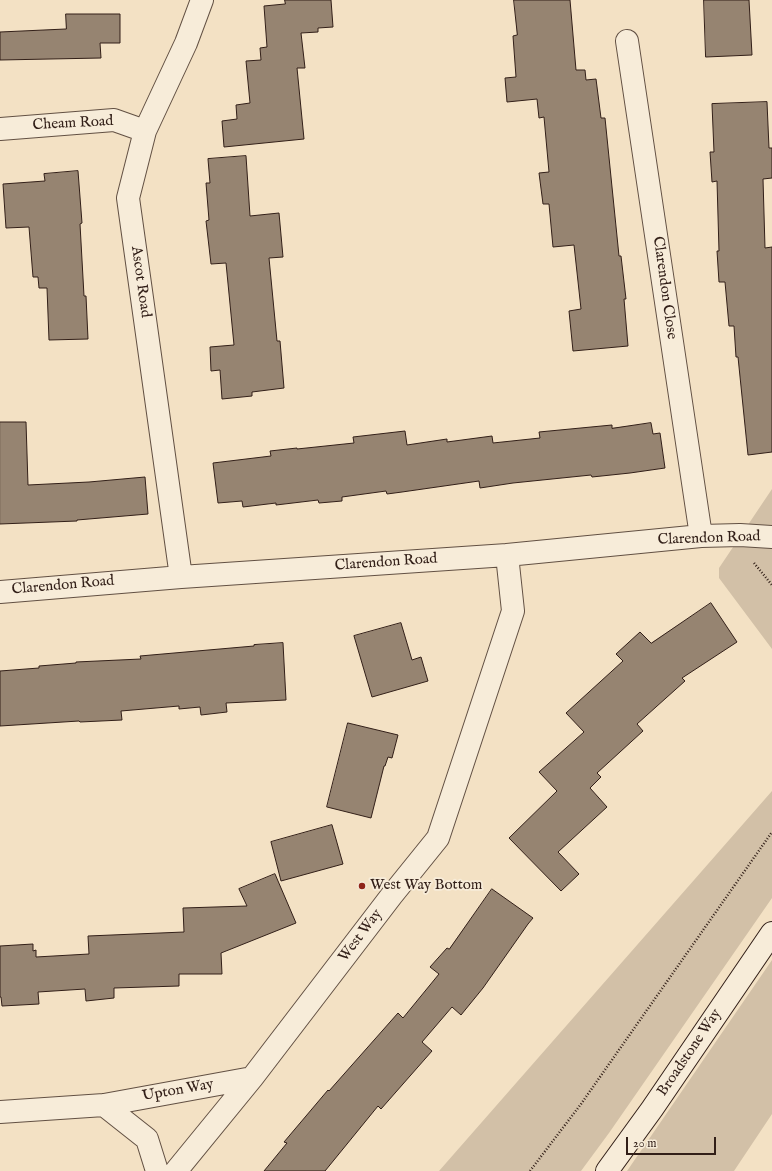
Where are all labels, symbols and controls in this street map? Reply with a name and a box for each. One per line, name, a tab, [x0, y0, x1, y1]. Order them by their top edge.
street label: Cheam Road	[32, 113, 114, 135]
street label: Clarendon Close	[648, 235, 680, 341]
street label: Ascot Road	[126, 245, 154, 319]
street label: Clarendon Road	[657, 528, 761, 550]
street label: Clarendon Road	[334, 550, 438, 576]
street label: Clarendon Road	[11, 573, 115, 599]
place label: West Way Bottom	[370, 877, 482, 895]
marker: West Way Bottom	[357, 881, 367, 891]
street label: West Way	[335, 906, 387, 966]
street label: Broadstone Way	[654, 1006, 726, 1100]
street label: Upton Way	[141, 1076, 215, 1106]
scale bar	[628, 1129, 718, 1155]
text: 20 m	[633, 1136, 656, 1151]

